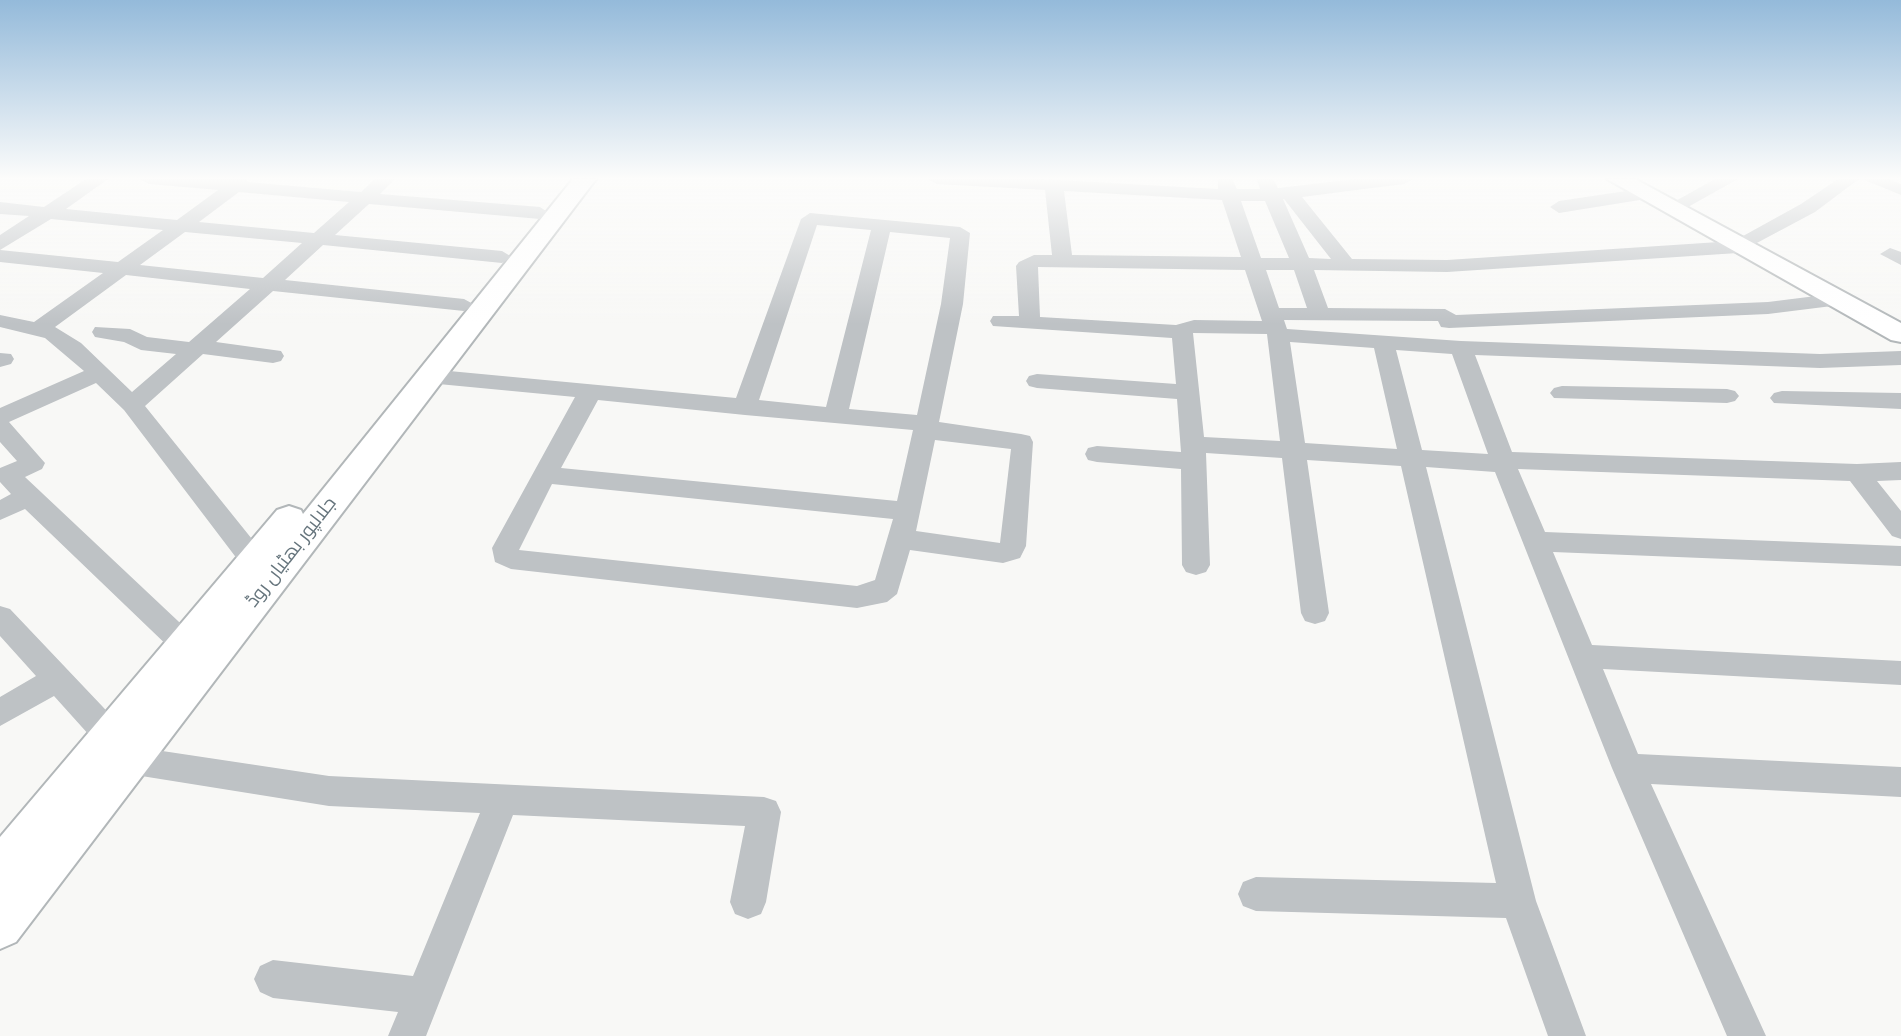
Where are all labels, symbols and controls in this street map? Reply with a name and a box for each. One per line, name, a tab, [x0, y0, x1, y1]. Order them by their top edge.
street label: جلالپور بھٹیاں روڈ	[241, 492, 341, 612]

